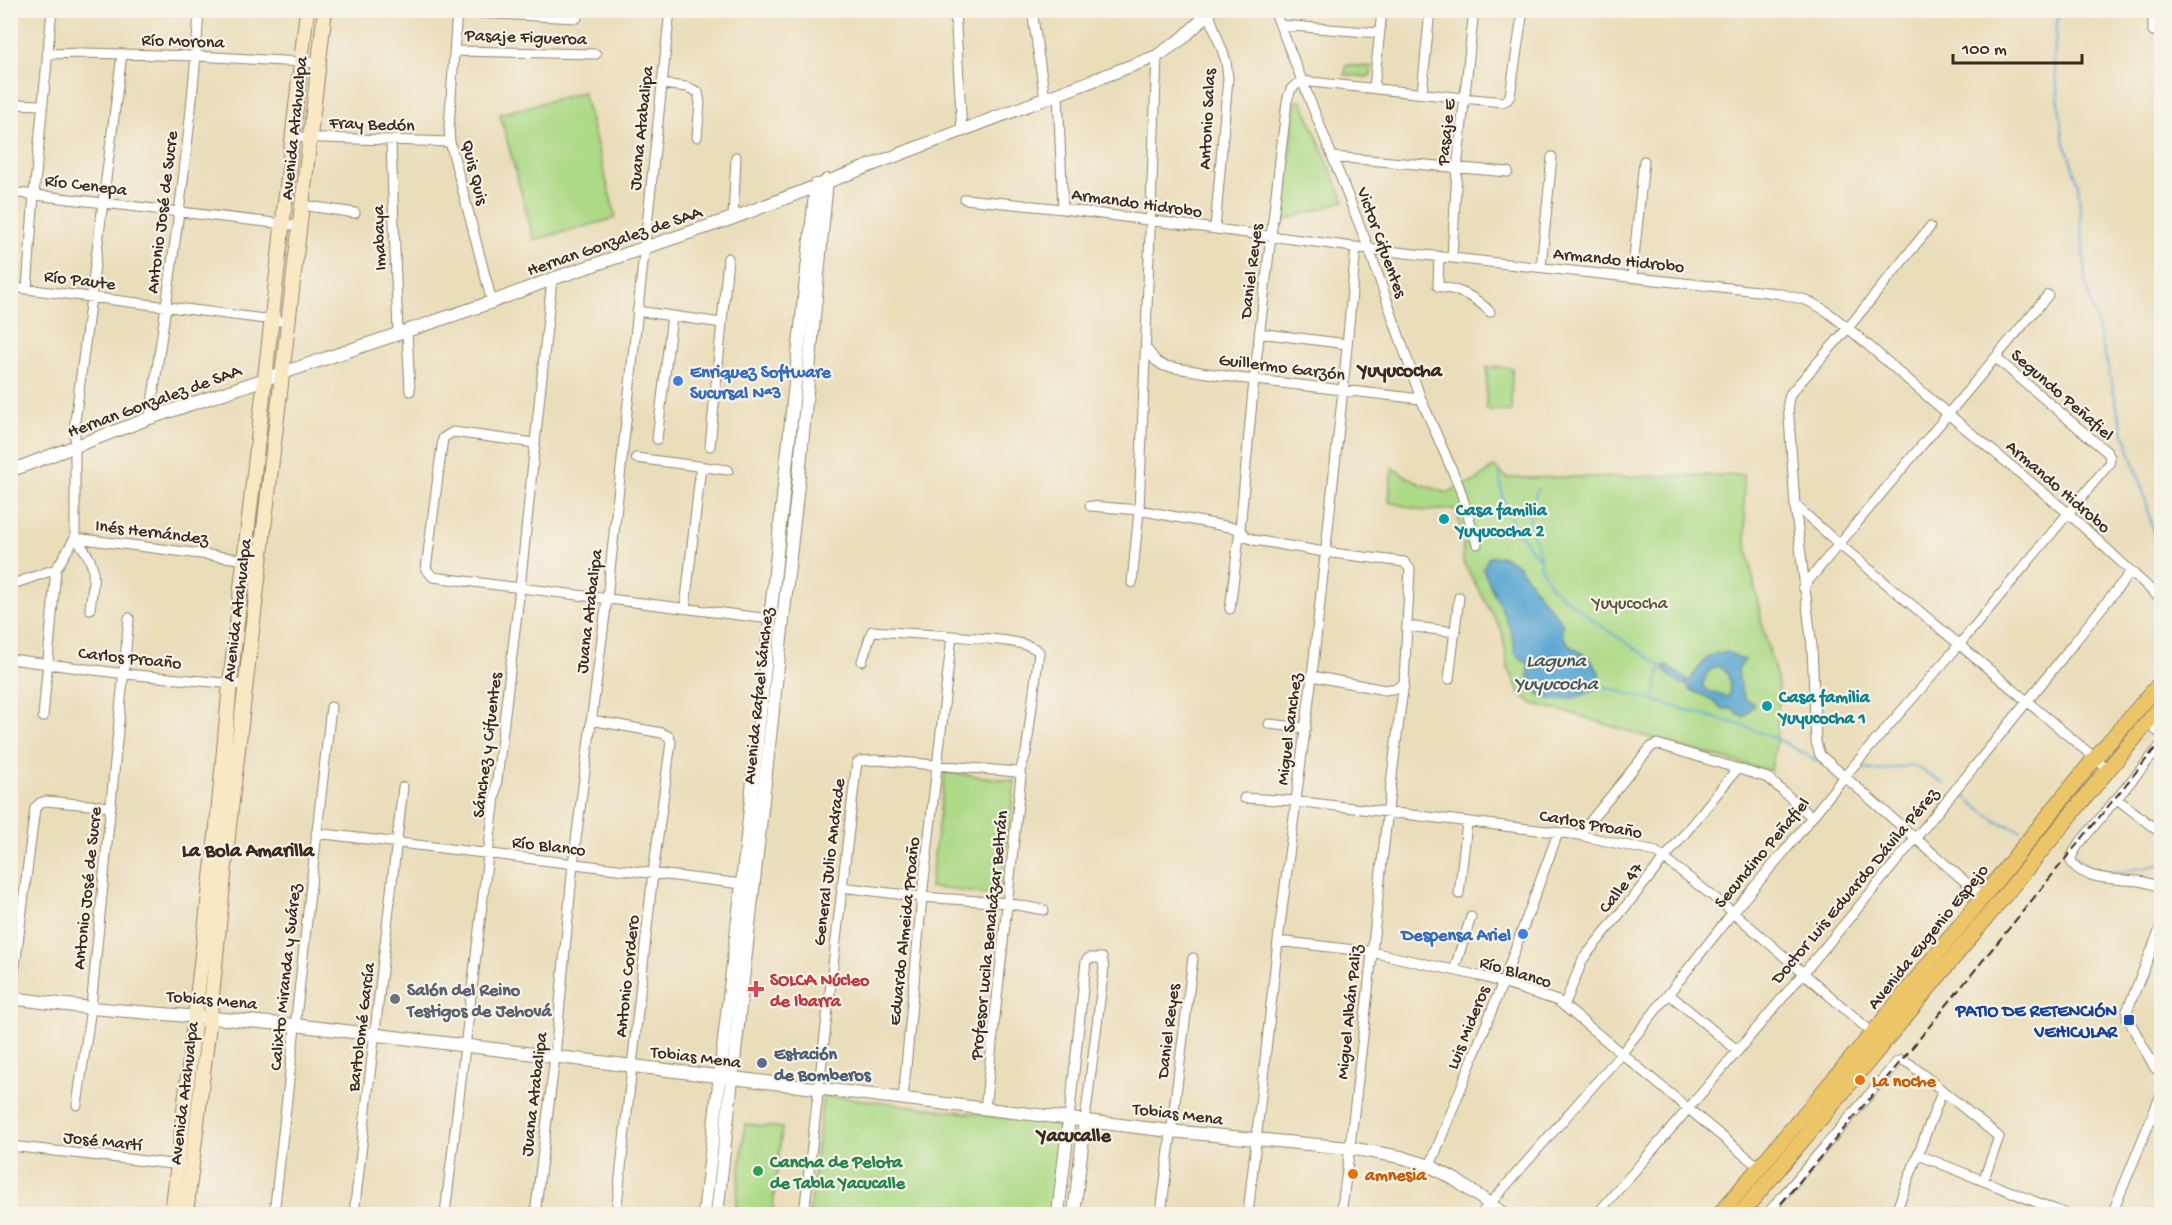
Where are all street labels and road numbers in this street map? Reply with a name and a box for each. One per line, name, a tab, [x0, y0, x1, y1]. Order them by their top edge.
street label: Pasaje Figueroa	[464, 26, 588, 51]
street label: Río Morona	[141, 31, 226, 54]
street label: Avenida Atahualpa	[278, 55, 314, 201]
street label: Juana Atabalipa	[626, 64, 660, 192]
street label: Antonio Salas	[1195, 67, 1222, 170]
street label: Pasaje E	[1433, 97, 1461, 167]
street label: Fray Bedón	[328, 113, 416, 138]
street label: Antonio José de Sucre	[143, 129, 184, 295]
street label: Quis Quis	[455, 138, 492, 209]
street label: Río Cenepa	[43, 171, 129, 202]
street label: Victor Cifuentes	[1351, 184, 1411, 302]
street label: Armando Hidrobo	[1070, 185, 1203, 224]
street label: Hernan Gonzalez de SAA	[525, 202, 706, 282]
street label: Imabaya	[369, 204, 392, 271]
street label: Daniel Reyes	[1236, 221, 1269, 321]
street label: Armando Hidrobo	[1552, 244, 1685, 279]
street label: Río Paute	[43, 267, 117, 296]
street label: Segundo Peñafiel	[2006, 345, 2117, 446]
street label: Guillermo Garzón	[1217, 350, 1347, 387]
street label: Hernan Gonzalez de SAA	[65, 361, 246, 444]
street label: Armando Hidrobo	[2001, 437, 2114, 539]
street label: Inés Hernández	[94, 516, 211, 551]
street label: Avenida Atahualpa	[219, 537, 258, 683]
street label: Juana Atabalipa	[572, 547, 609, 675]
street label: Avenida Rafael Sánchez	[740, 606, 779, 786]
street label: Carlos Proaño	[77, 644, 182, 675]
street label: Sánchez y Cifuentes	[469, 670, 508, 819]
street label: Miguel Sanchez	[1273, 671, 1308, 786]
street label: General Julio Andrade	[810, 777, 851, 947]
street label: Doctor Luis Eduardo Dávila Pérez	[1767, 783, 1945, 990]
street label: Secundino Peñafiel	[1711, 794, 1815, 913]
street label: Antonio José de Sucre	[69, 805, 108, 971]
street label: Carlos Proaño	[1538, 806, 1644, 845]
street label: Profesor Lucila Benalcázar Beltrán	[967, 809, 1014, 1062]
street label: Río Blanco	[511, 833, 587, 862]
street label: Eduardo Almeida Proaño	[885, 836, 926, 1027]
street label: Calle 47	[1595, 859, 1649, 918]
street label: Avenida Eugenio Espejo	[1864, 861, 1994, 1014]
street label: Calixto Miranda y Suárez	[266, 882, 307, 1072]
street label: Antonio Cordero	[612, 914, 645, 1038]
street label: Miguel Albán Paliz	[1333, 943, 1368, 1081]
street label: Río Blanco	[1477, 953, 1554, 994]
street label: Bartolomé García	[344, 961, 381, 1094]
street label: Daniel Reyes	[1153, 981, 1186, 1081]
street label: Luis Mideros	[1443, 982, 1496, 1073]
street label: Tobias Mena	[165, 987, 259, 1016]
street label: Avenida Atahualpa	[166, 1020, 205, 1166]
street label: Juana Atabalipa	[517, 1030, 554, 1158]
street label: Tobias Mena	[648, 1042, 743, 1075]
street label: Tobias Mena	[1130, 1099, 1225, 1132]
street label: José Martí	[62, 1128, 144, 1157]

